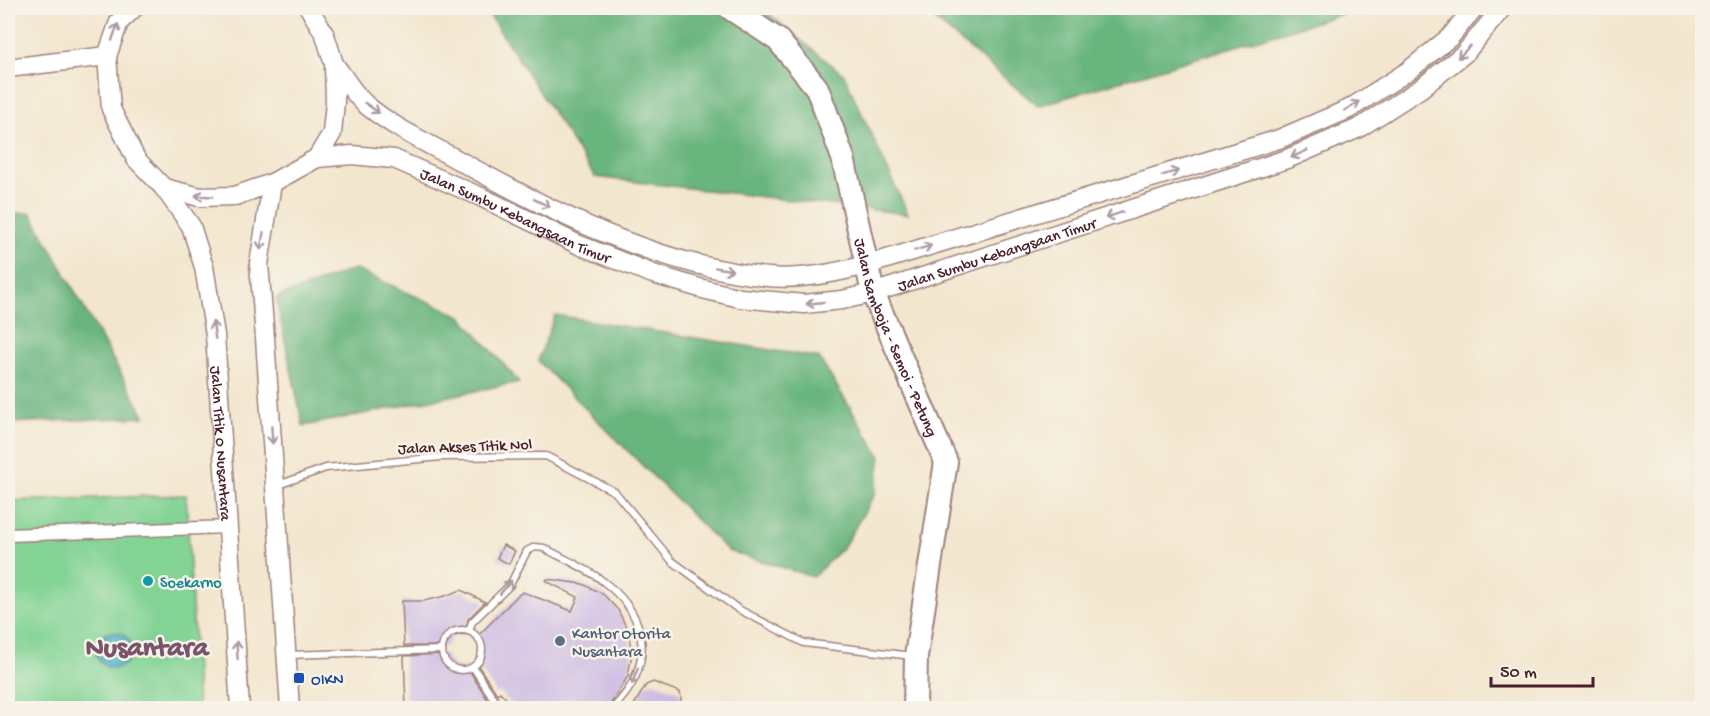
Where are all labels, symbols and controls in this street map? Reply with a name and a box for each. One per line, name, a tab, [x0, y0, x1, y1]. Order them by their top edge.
one-way arrow	[111, 23, 122, 42]
one-way arrow	[1457, 44, 1472, 59]
one-way arrow	[1343, 100, 1360, 112]
one-way arrow	[363, 102, 379, 114]
one-way arrow	[1291, 149, 1309, 160]
street label: Jalan Sumbu Kebangsaan Timur	[416, 166, 614, 270]
one-way arrow	[1160, 167, 1179, 178]
one-way arrow	[195, 191, 215, 202]
one-way arrow	[533, 197, 551, 209]
one-way arrow	[1105, 210, 1124, 221]
street label: Jalan Sumbu Kebangsaan Timur	[896, 215, 1101, 297]
one-way arrow	[257, 231, 268, 250]
street label: Jalan Samboja - Semoi - Petung	[848, 237, 940, 441]
one-way arrow	[913, 242, 932, 253]
one-way arrow	[714, 264, 734, 275]
one-way arrow	[806, 298, 826, 309]
one-way arrow	[208, 321, 219, 340]
street label: Jalan Titik 0 Nusantara	[204, 366, 233, 523]
one-way arrow	[267, 425, 278, 445]
street label: Jalan Akses Titik Nol	[398, 437, 533, 460]
marker: Soekarno	[141, 574, 155, 588]
place label: Soekarno	[160, 575, 222, 594]
one-way arrow	[500, 579, 513, 595]
place label: Kantor Otorita Nusantara	[572, 626, 672, 663]
district label: Nusantara	[85, 633, 210, 666]
marker: Kantor Otorita Nusantara	[553, 634, 567, 648]
one-way arrow	[231, 641, 242, 661]
scale bar	[1491, 650, 1593, 688]
text: 50 m	[1500, 663, 1537, 684]
one-way arrow	[629, 666, 640, 685]
marker: OIKN	[292, 671, 306, 685]
place label: OIKN	[311, 672, 344, 691]

